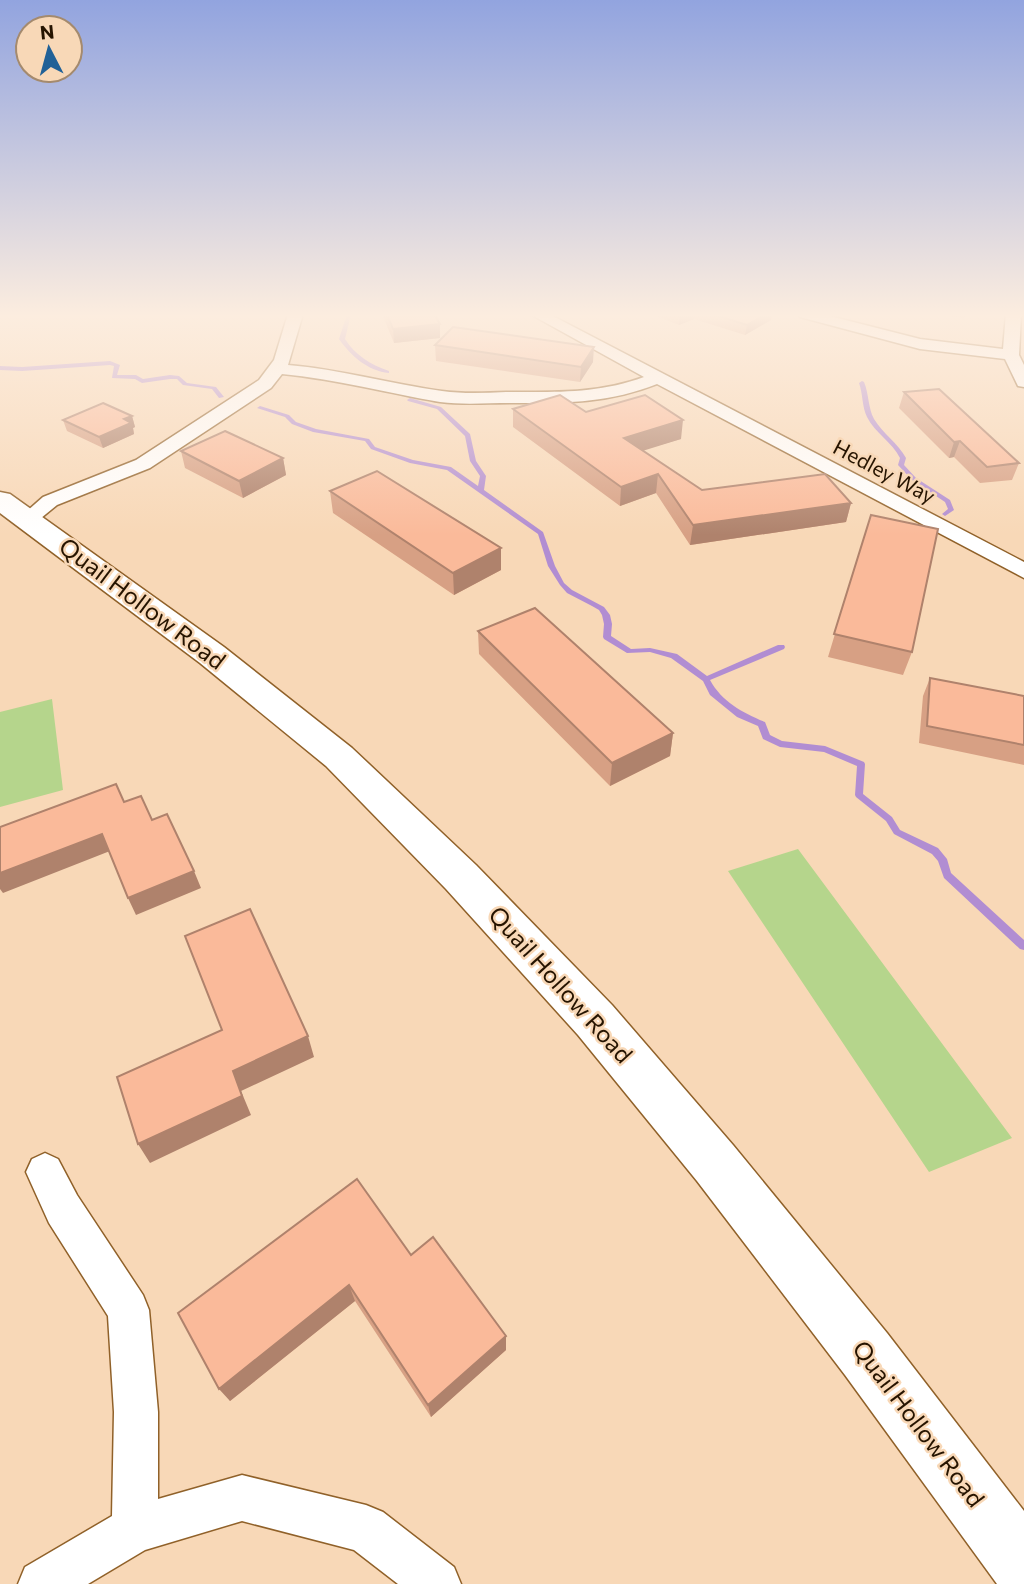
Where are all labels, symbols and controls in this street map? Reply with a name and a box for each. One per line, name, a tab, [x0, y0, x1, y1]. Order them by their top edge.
north arrow	[14, 14, 84, 84]
text: N	[39, 19, 55, 44]
street label: Hedley Way	[829, 433, 940, 508]
street label: Quail Hollow Road	[54, 531, 232, 675]
street label: Quail Hollow Road	[483, 900, 639, 1068]
street label: Quail Hollow Road	[847, 1334, 991, 1512]

